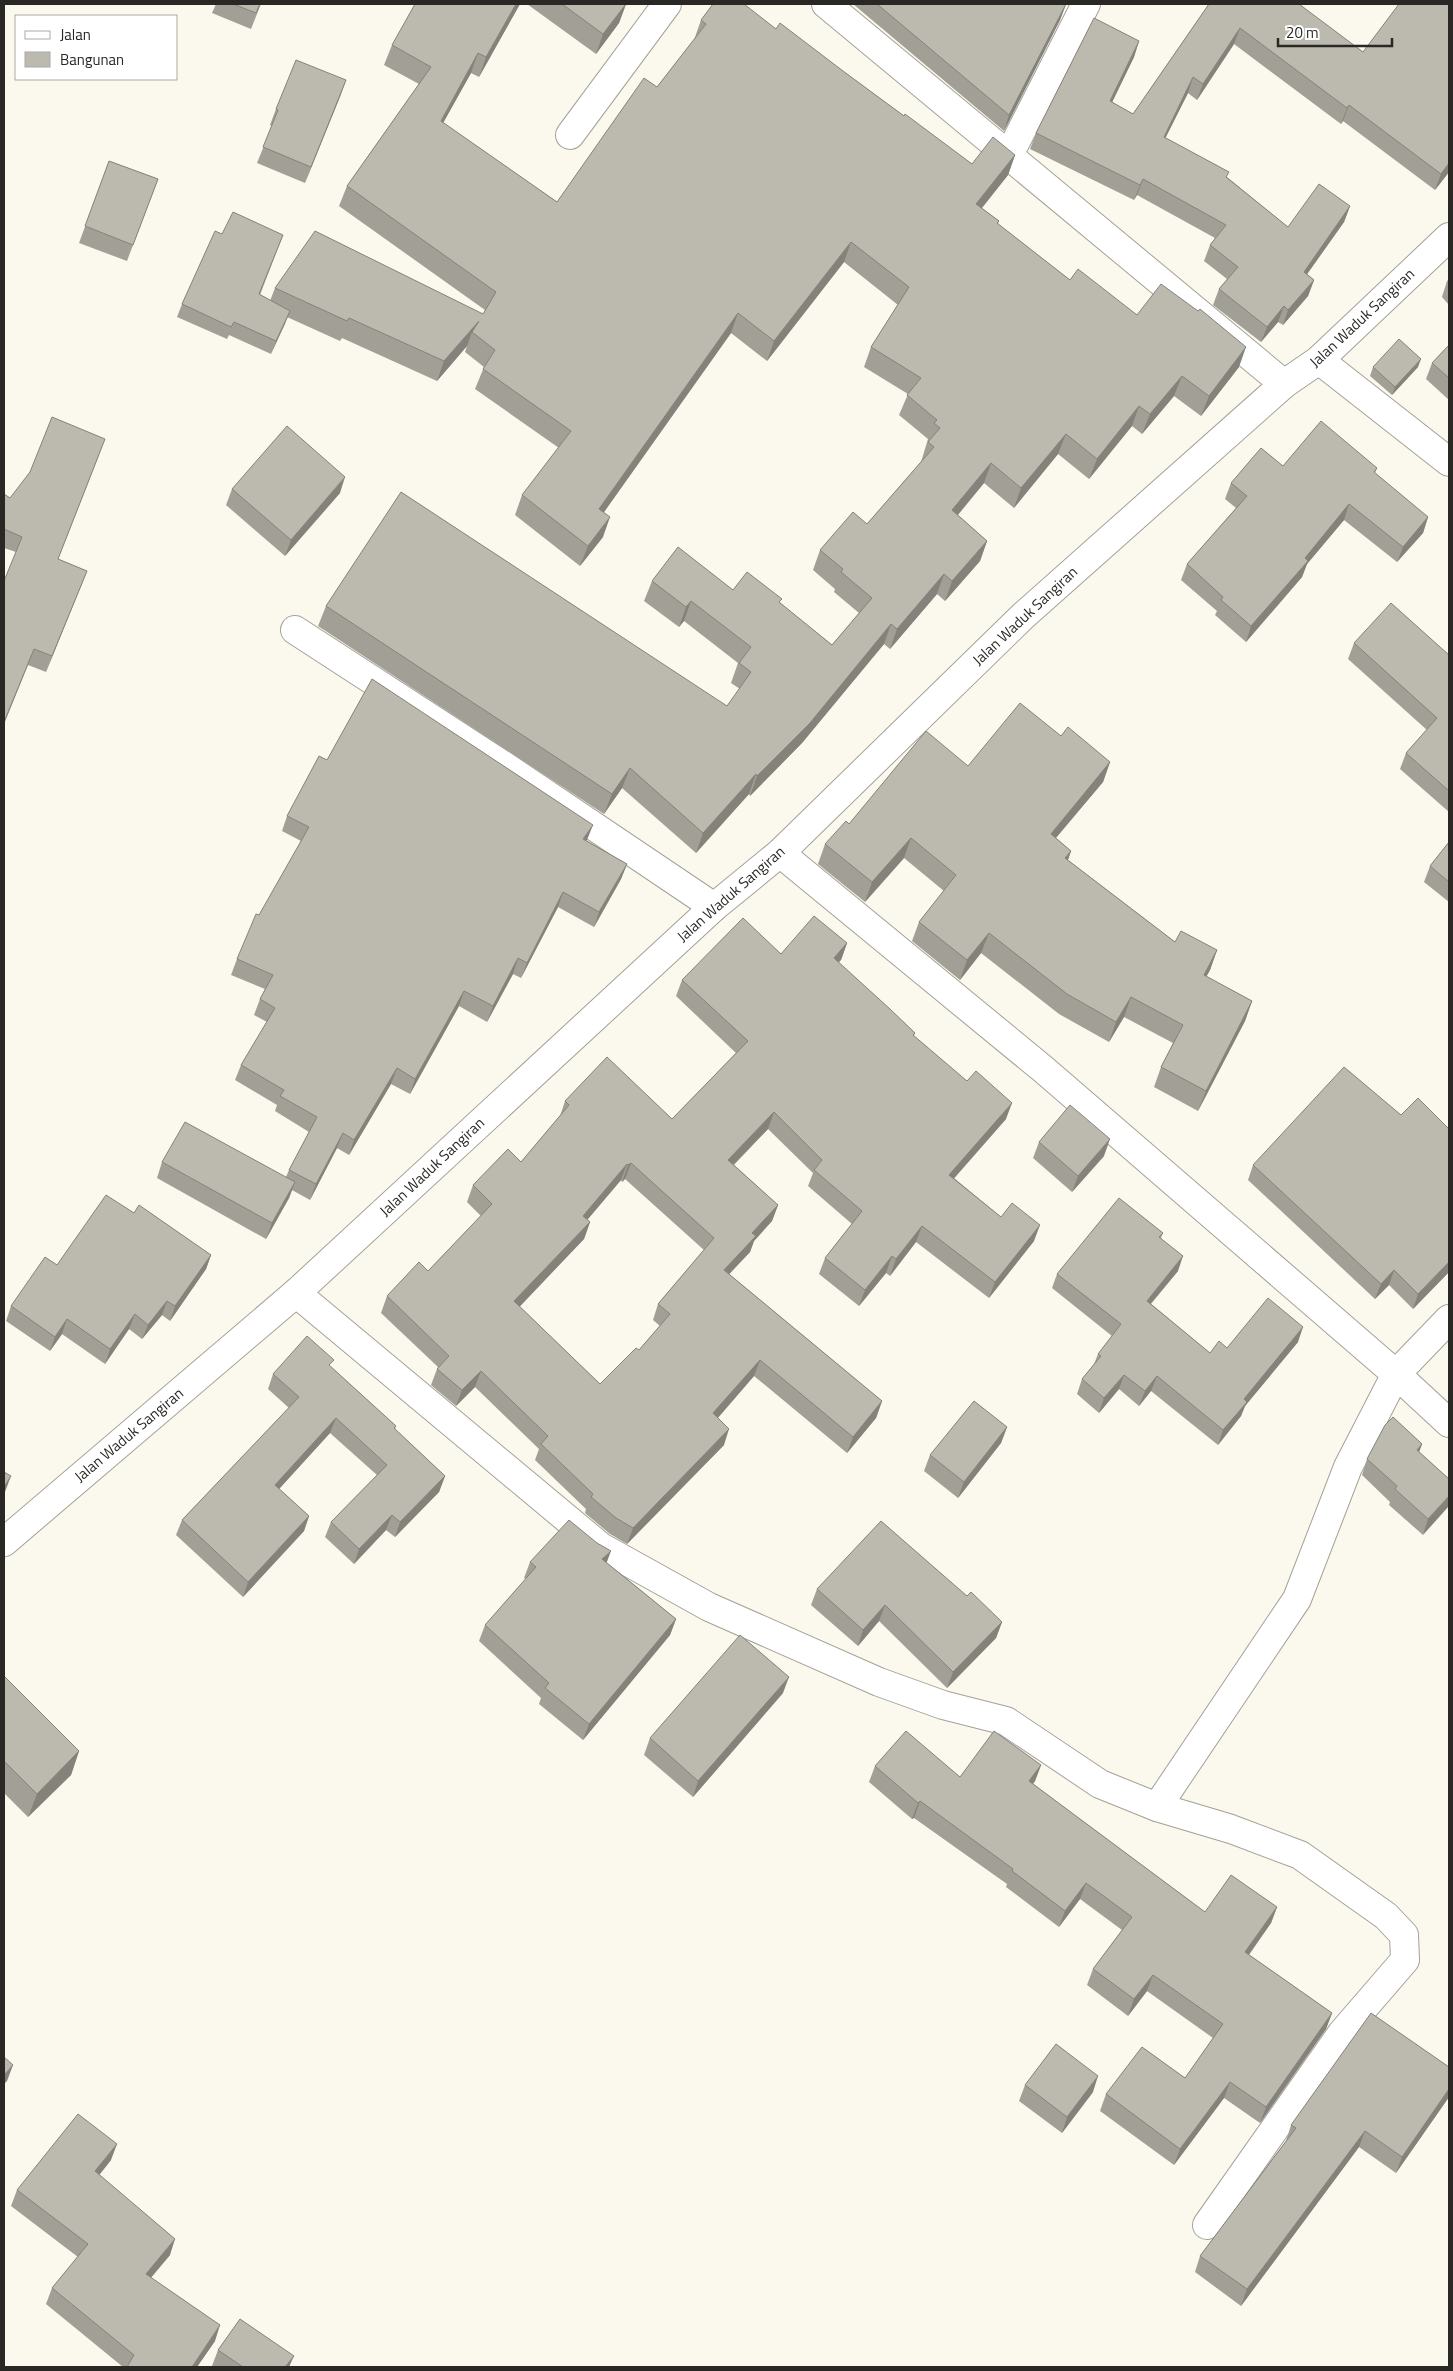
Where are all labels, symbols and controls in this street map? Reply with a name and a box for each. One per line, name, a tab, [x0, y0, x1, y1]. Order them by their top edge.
legend	[15, 15, 178, 80]
scale bar	[1278, 15, 1392, 47]
text: 20 m	[1286, 21, 1319, 44]
text: Jalan	[60, 23, 91, 46]
text: Bangunan	[60, 48, 124, 71]
street label: Jalan Waduk Sangiran	[1304, 263, 1419, 373]
street label: Jalan Waduk Sangiran	[967, 561, 1082, 671]
street label: Jalan Waduk Sangiran	[672, 840, 790, 947]
street label: Jalan Waduk Sangiran	[374, 1112, 489, 1222]
street label: Jalan Waduk Sangiran	[69, 1382, 188, 1487]

